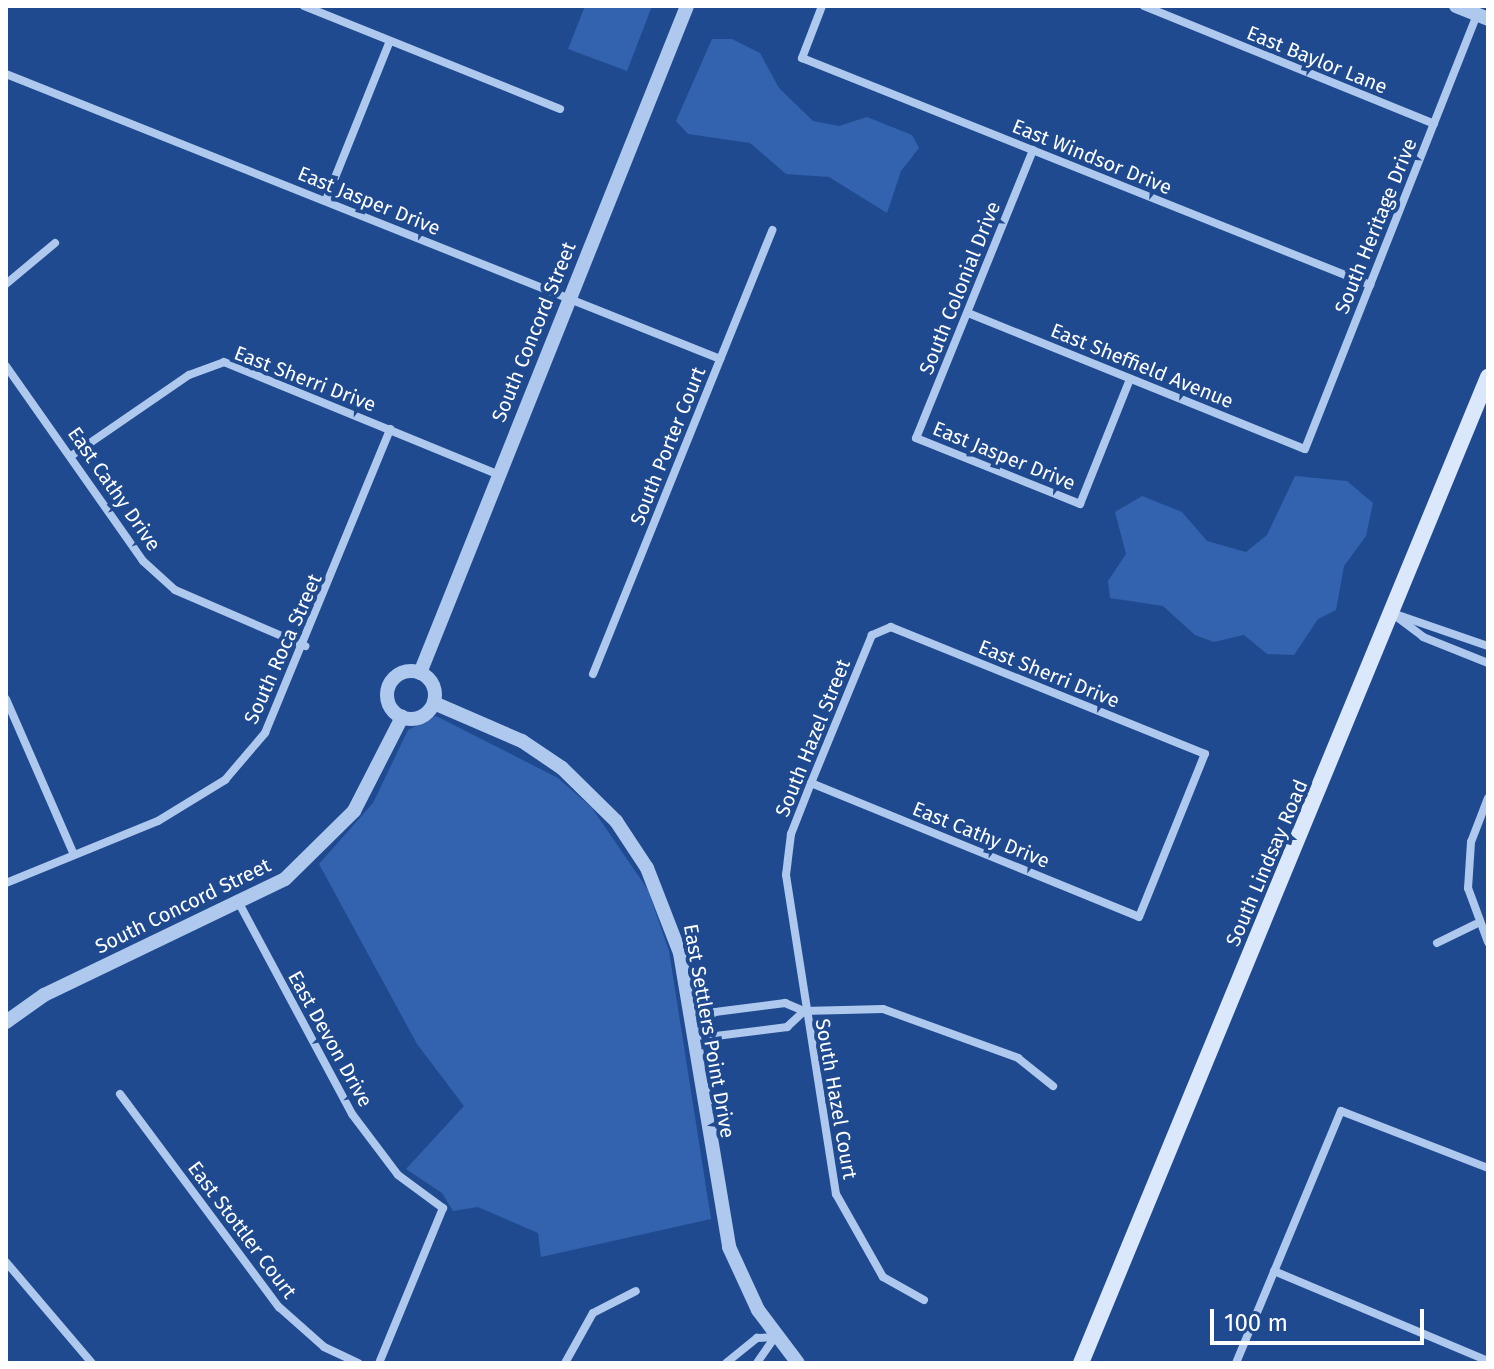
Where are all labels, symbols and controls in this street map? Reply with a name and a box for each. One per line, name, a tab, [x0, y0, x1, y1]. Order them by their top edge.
street label: East Baylor Lane	[1243, 21, 1391, 99]
street label: East Windsor Drive	[1009, 114, 1175, 200]
street label: South Heritage Drive	[1330, 135, 1422, 317]
street label: East Jasper Drive	[294, 161, 444, 241]
street label: South Colonial Drive	[914, 198, 1006, 378]
street label: South Concord Street	[487, 238, 581, 426]
street label: East Sheffield Avenue	[1047, 318, 1237, 414]
street label: East Sherri Drive	[231, 341, 379, 417]
street label: South Porter Court	[625, 363, 711, 529]
street label: East Jasper Drive	[929, 416, 1079, 496]
street label: East Cathy Drive	[62, 422, 166, 556]
street label: South Roca Street	[239, 570, 327, 728]
street label: East Sherri Drive	[975, 635, 1123, 713]
street label: South Hazel Street	[770, 656, 856, 820]
street label: South Lindsay Road	[1221, 776, 1313, 950]
street label: East Cathy Drive	[909, 797, 1053, 873]
street label: South Concord Street	[91, 853, 275, 959]
street label: East Settlers Point Drive	[678, 922, 740, 1140]
street label: East Devon Drive	[283, 967, 377, 1111]
street label: South Hazel Court	[810, 1017, 862, 1181]
street label: East Stottler Court	[183, 1157, 301, 1303]
scale bar	[1214, 1293, 1428, 1343]
text: 100 m	[1224, 1309, 1288, 1337]

